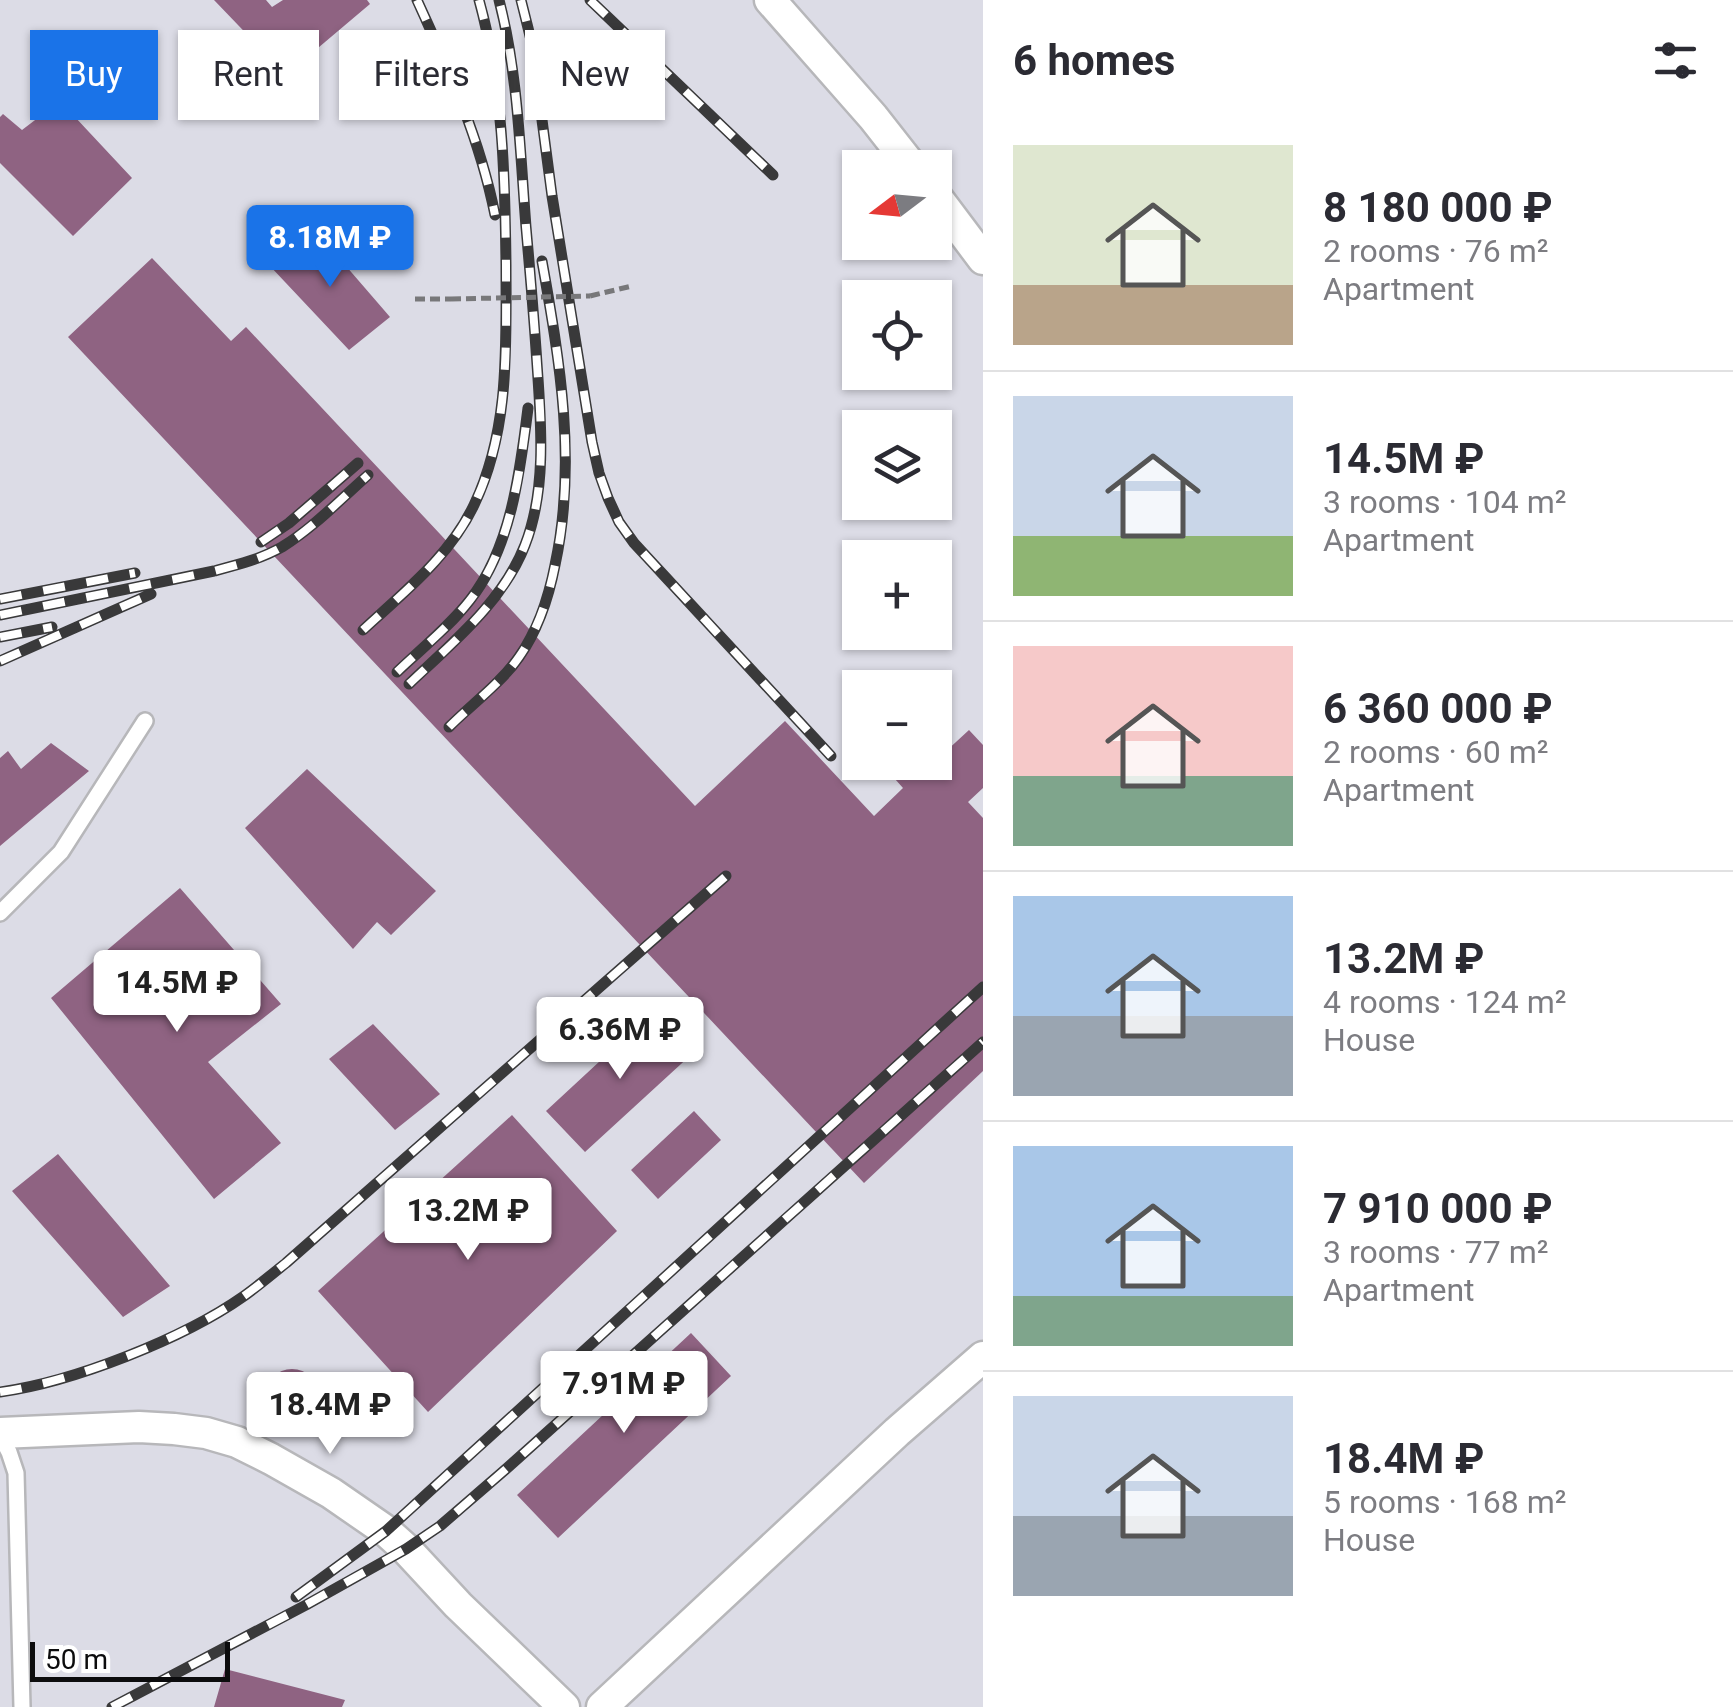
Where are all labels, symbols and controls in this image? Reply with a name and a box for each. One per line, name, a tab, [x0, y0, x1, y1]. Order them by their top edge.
chip: Buy	[30, 30, 158, 120]
chip: Rent	[178, 30, 319, 120]
chip: Filters	[339, 30, 505, 120]
chip: New	[525, 30, 665, 120]
icon: filters	[1648, 33, 1703, 88]
text: 6 homes	[1013, 36, 1175, 85]
north arrow	[842, 150, 952, 260]
map controls	[842, 150, 952, 780]
text: 8 180 000 ₽	[1323, 183, 1553, 232]
icon: home	[1093, 185, 1213, 305]
pin: 8.18M ₽	[238, 205, 422, 290]
text: 8.18M ₽	[269, 218, 391, 256]
text: 2 rooms · 76 m²	[1323, 232, 1548, 270]
text: Apartment	[1323, 270, 1475, 308]
button: locate	[842, 280, 952, 390]
button: layers	[842, 410, 952, 520]
text: 14.5M ₽	[1323, 434, 1484, 483]
icon: home	[1093, 436, 1213, 556]
text: 3 rooms · 104 m²	[1323, 483, 1566, 521]
text: Apartment	[1323, 521, 1475, 559]
button: +	[842, 540, 952, 650]
button: −	[842, 670, 952, 780]
text: 6 360 000 ₽	[1323, 684, 1553, 733]
icon: home	[1093, 686, 1213, 806]
text: 2 rooms · 60 m²	[1323, 733, 1548, 771]
text: Apartment	[1323, 771, 1475, 809]
text: 13.2M ₽	[1323, 934, 1484, 983]
icon: home	[1093, 936, 1213, 1056]
pin: 14.5M ₽	[85, 950, 269, 1035]
text: 14.5M ₽	[116, 963, 238, 1001]
text: 4 rooms · 124 m²	[1323, 983, 1566, 1021]
pin: 6.36M ₽	[528, 997, 712, 1082]
text: 6.36M ₽	[559, 1010, 681, 1048]
text: House	[1323, 1021, 1415, 1059]
pin: 13.2M ₽	[376, 1178, 560, 1263]
text: 7 910 000 ₽	[1323, 1184, 1553, 1233]
icon: home	[1093, 1186, 1213, 1306]
text: 13.2M ₽	[407, 1191, 529, 1229]
text: 3 rooms · 77 m²	[1323, 1233, 1548, 1271]
text: Apartment	[1323, 1271, 1475, 1309]
pin: 7.91M ₽	[532, 1351, 716, 1436]
text: 7.91M ₽	[563, 1364, 685, 1402]
pin: 18.4M ₽	[238, 1372, 422, 1457]
text: 18.4M ₽	[269, 1385, 391, 1423]
text: 18.4M ₽	[1323, 1434, 1484, 1483]
icon: home	[1093, 1436, 1213, 1556]
text: 5 rooms · 168 m²	[1323, 1483, 1566, 1521]
text: House	[1323, 1521, 1415, 1559]
scale bar	[30, 1637, 230, 1682]
text: 50 m	[45, 1643, 108, 1676]

